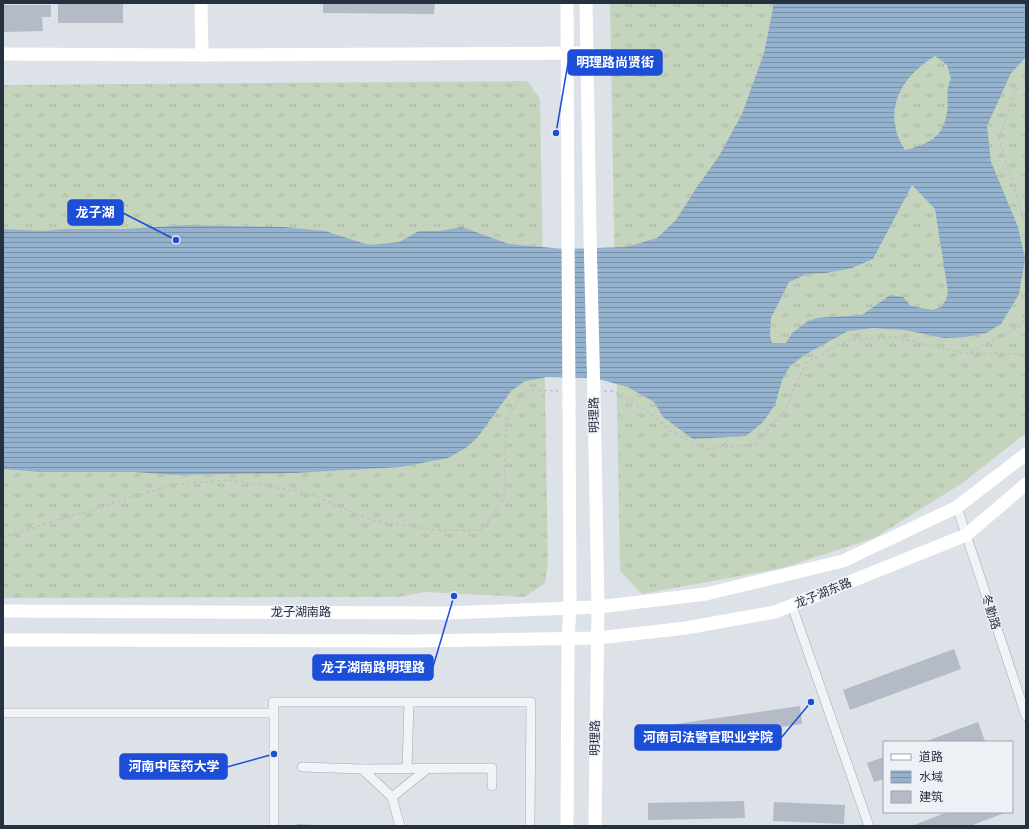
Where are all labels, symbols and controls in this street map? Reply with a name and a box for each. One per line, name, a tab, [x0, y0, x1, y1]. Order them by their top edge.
callout: 明理路尚贤街	[568, 50, 662, 75]
text: 明理路尚贤街	[576, 55, 654, 70]
callout: 龙子湖	[68, 200, 123, 225]
text: 龙子湖	[75, 205, 115, 220]
street label: 明理路	[587, 397, 601, 433]
street label: 龙子湖东路	[793, 575, 853, 611]
street label: 冬勤路	[979, 593, 1003, 631]
street label: 龙子湖南路	[271, 605, 331, 619]
callout: 龙子湖南路明理路	[313, 655, 433, 680]
text: 龙子湖南路明理路	[321, 660, 425, 675]
street label: 明理路	[588, 720, 602, 756]
callout: 河南司法警官职业学院	[635, 725, 781, 750]
text: 河南司法警官职业学院	[643, 730, 773, 745]
legend	[883, 741, 1013, 813]
text: 道路	[919, 750, 943, 764]
callout: 河南中医药大学	[120, 754, 227, 779]
text: 河南中医药大学	[128, 759, 220, 774]
text: 水域	[919, 770, 943, 784]
text: 建筑	[919, 790, 943, 804]

